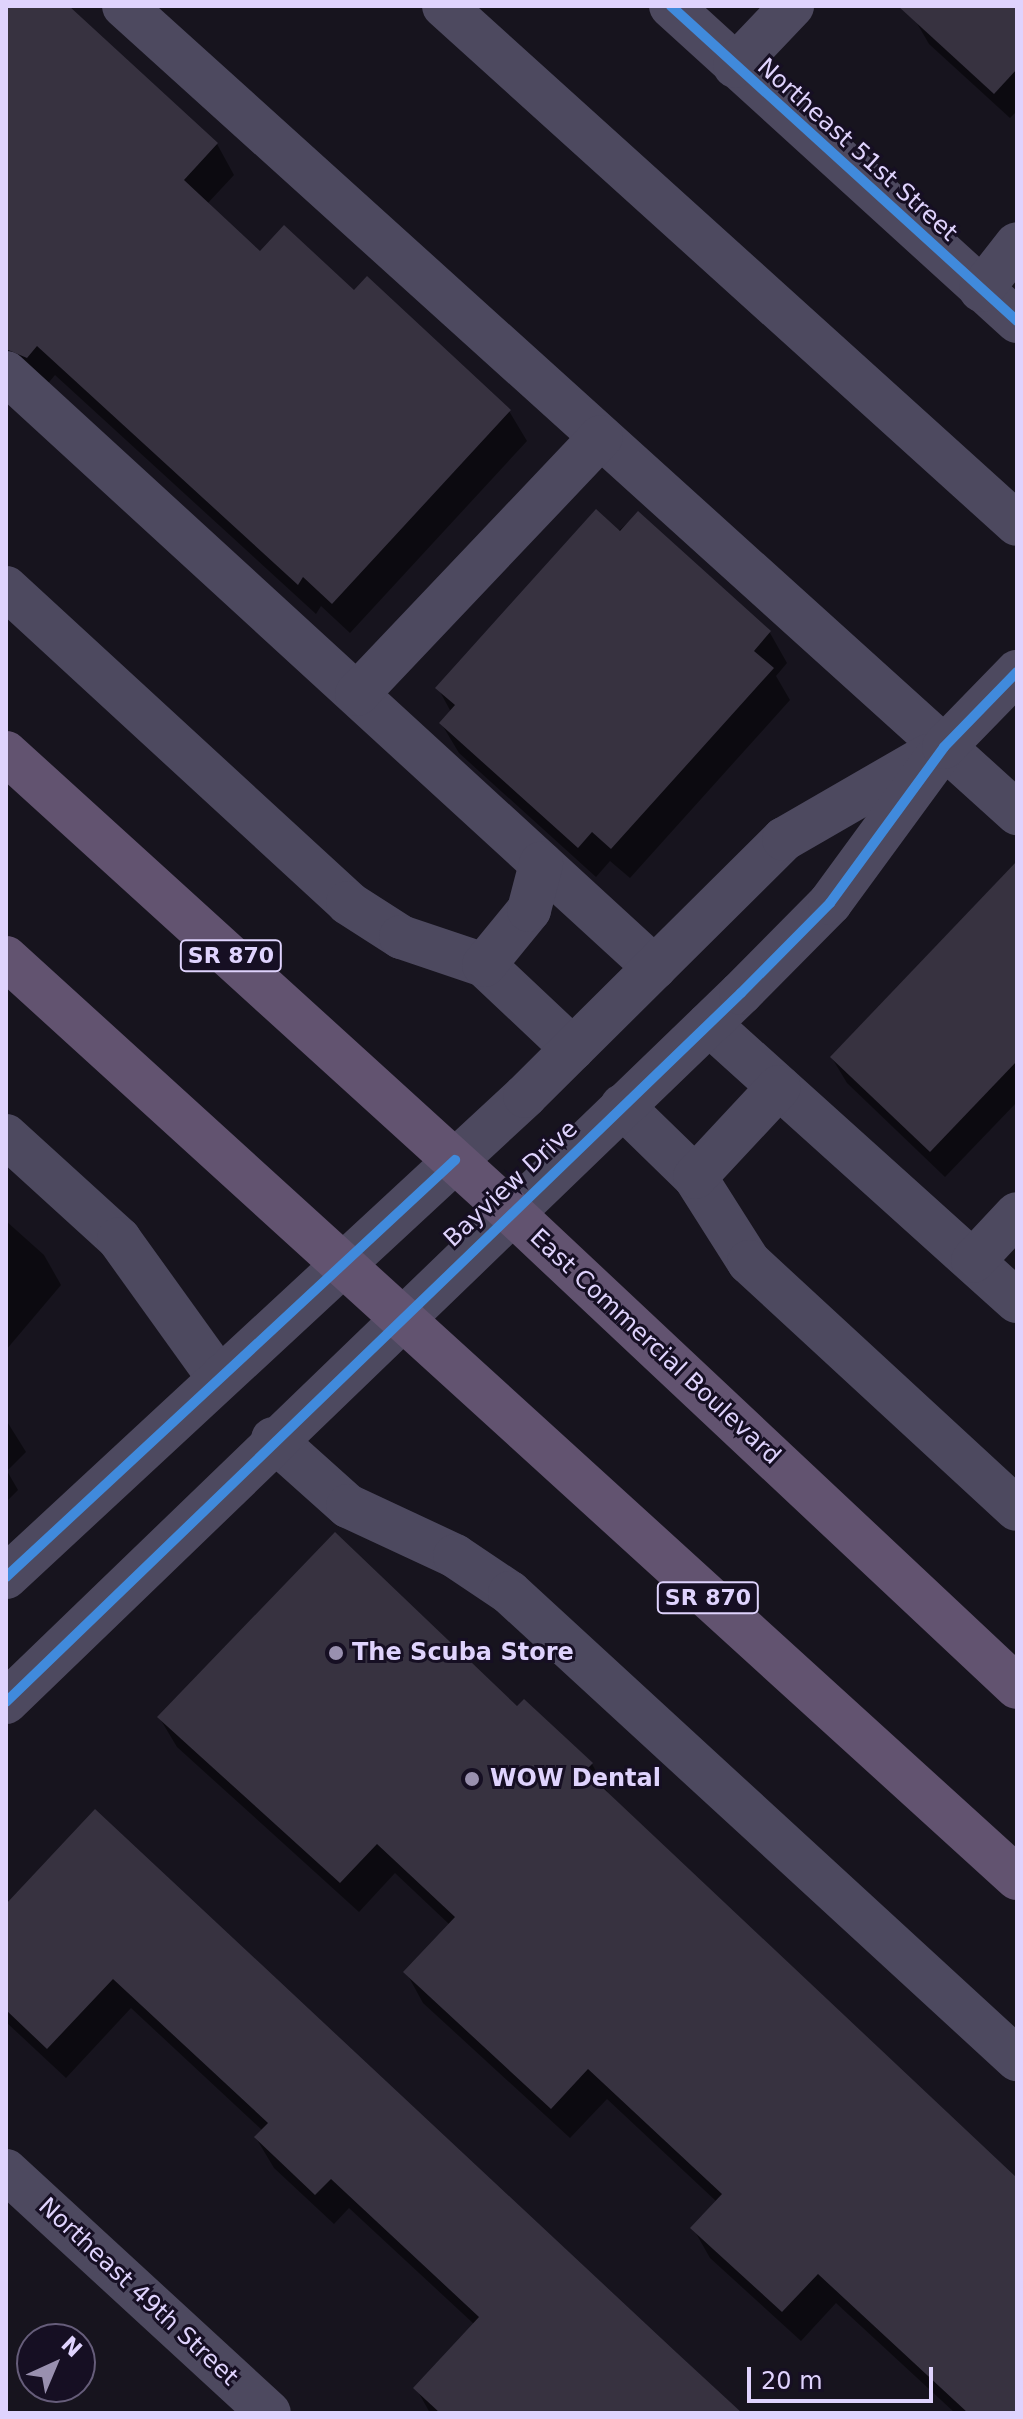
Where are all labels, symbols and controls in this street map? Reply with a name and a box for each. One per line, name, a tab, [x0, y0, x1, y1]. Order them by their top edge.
street label: Northeast 51st Street	[751, 53, 963, 247]
road number: SR 870	[179, 938, 283, 974]
street label: Bayview Drive	[438, 1115, 584, 1253]
street label: East Commercial Boulevard	[524, 1223, 786, 1471]
road number: SR 870	[656, 1580, 760, 1616]
place label: The Scuba Store	[352, 1639, 574, 1667]
marker: The Scuba Store	[327, 1644, 345, 1662]
place label: WOW Dental	[490, 1765, 661, 1793]
marker: WOW Dental	[461, 1768, 483, 1790]
street label: Northeast 49th Street	[32, 2192, 244, 2392]
north arrow	[16, 2323, 96, 2403]
scale bar	[751, 2351, 937, 2401]
text: 20 m	[761, 2367, 823, 2395]

